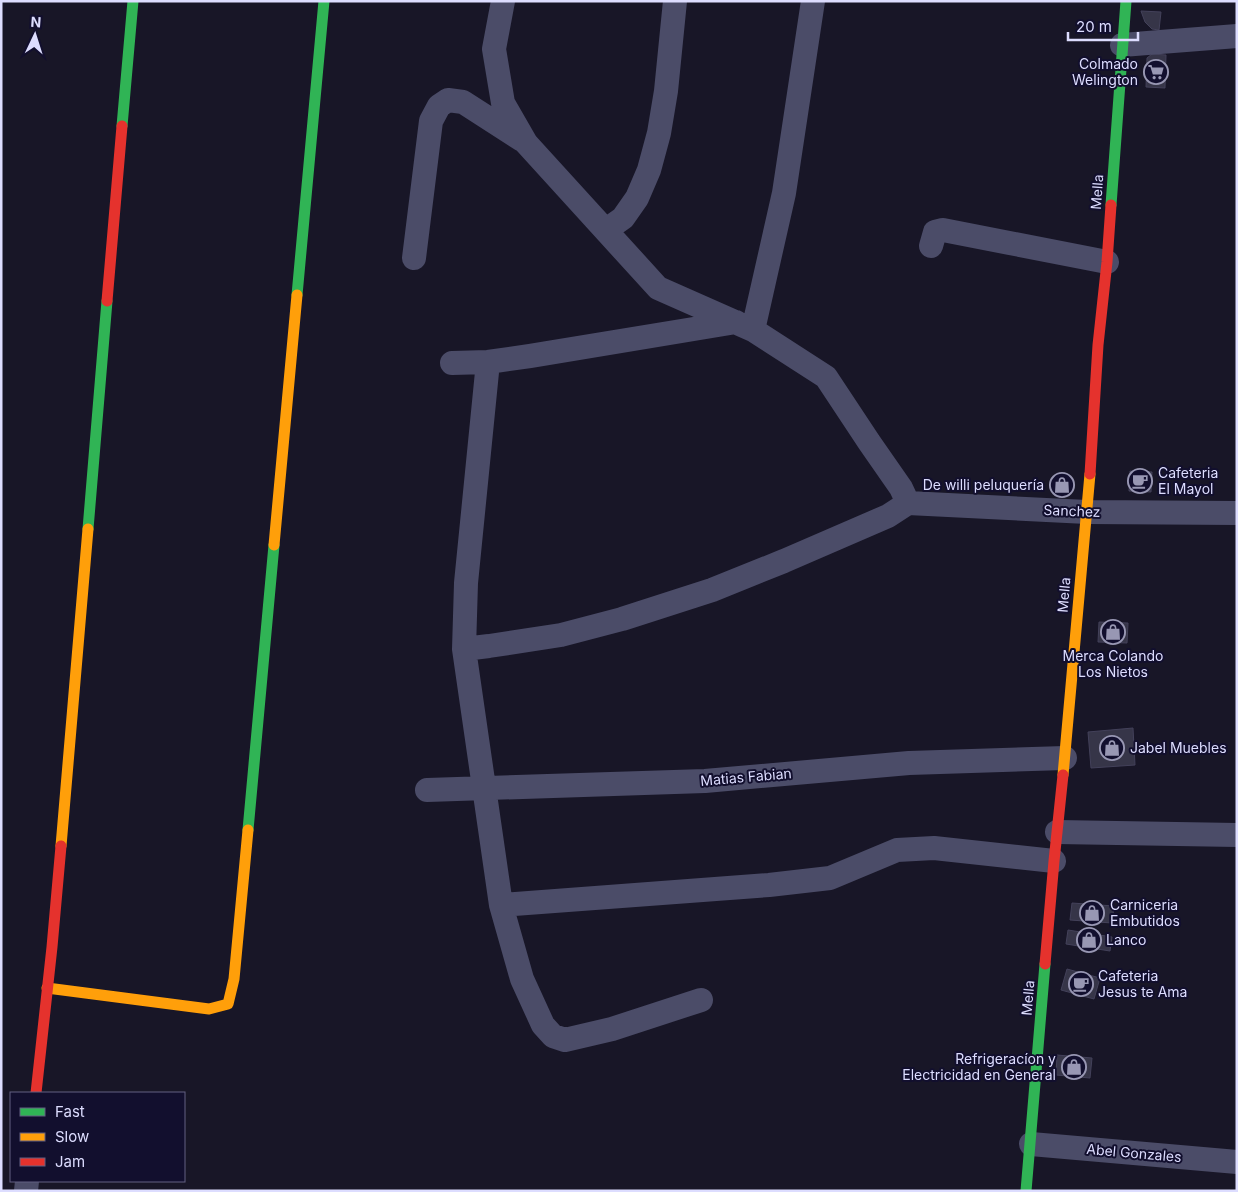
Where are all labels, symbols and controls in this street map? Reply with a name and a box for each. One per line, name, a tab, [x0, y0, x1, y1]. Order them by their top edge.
north arrow	[10, 10, 60, 60]
scale bar	[1068, 10, 1138, 42]
text: N	[30, 13, 42, 30]
text: 20 m	[1076, 17, 1112, 36]
place label: Colmado Welington	[1072, 55, 1138, 88]
supermarket icon: Colmado Welington	[1143, 59, 1169, 85]
street label: Mella	[1087, 174, 1106, 210]
place label: Cafeteria El Mayol	[1158, 464, 1218, 497]
cafe icon: Cafeteria El Mayol	[1127, 468, 1153, 494]
shop icon: De willi peluquería	[1049, 472, 1075, 498]
place label: De willi peluquería	[923, 476, 1044, 493]
street label: Sanchez	[1043, 501, 1101, 520]
street label: Mella	[1053, 577, 1074, 613]
shop icon: Merca Colando Los Nietos	[1100, 619, 1126, 645]
place label: Merca Colando Los Nietos	[1063, 647, 1163, 680]
shop icon: Jabel Muebles	[1099, 735, 1125, 761]
place label: Jabel Muebles	[1130, 739, 1227, 756]
street label: Matias Fabian	[700, 764, 792, 789]
place label: Carniceria Embutidos	[1110, 896, 1180, 929]
shop icon: Carniceria Embutidos	[1079, 900, 1105, 926]
shop icon: Lanco	[1076, 927, 1102, 953]
place label: Lanco	[1106, 931, 1146, 948]
place label: Cafeteria Jesus te Ama	[1098, 967, 1187, 1000]
cafe icon: Cafeteria Jesus te Ama	[1068, 971, 1094, 997]
street label: Mella	[1017, 980, 1038, 1016]
place label: Refrigeracíon y Electricidad en General	[902, 1050, 1056, 1083]
shop icon: Refrigeracíon y Electricidad en General	[1061, 1054, 1087, 1080]
legend	[10, 1092, 185, 1182]
text: Fast	[55, 1102, 85, 1121]
text: Slow	[55, 1127, 89, 1146]
street label: Abel Gonzales	[1086, 1140, 1182, 1165]
text: Jam	[55, 1152, 85, 1171]

